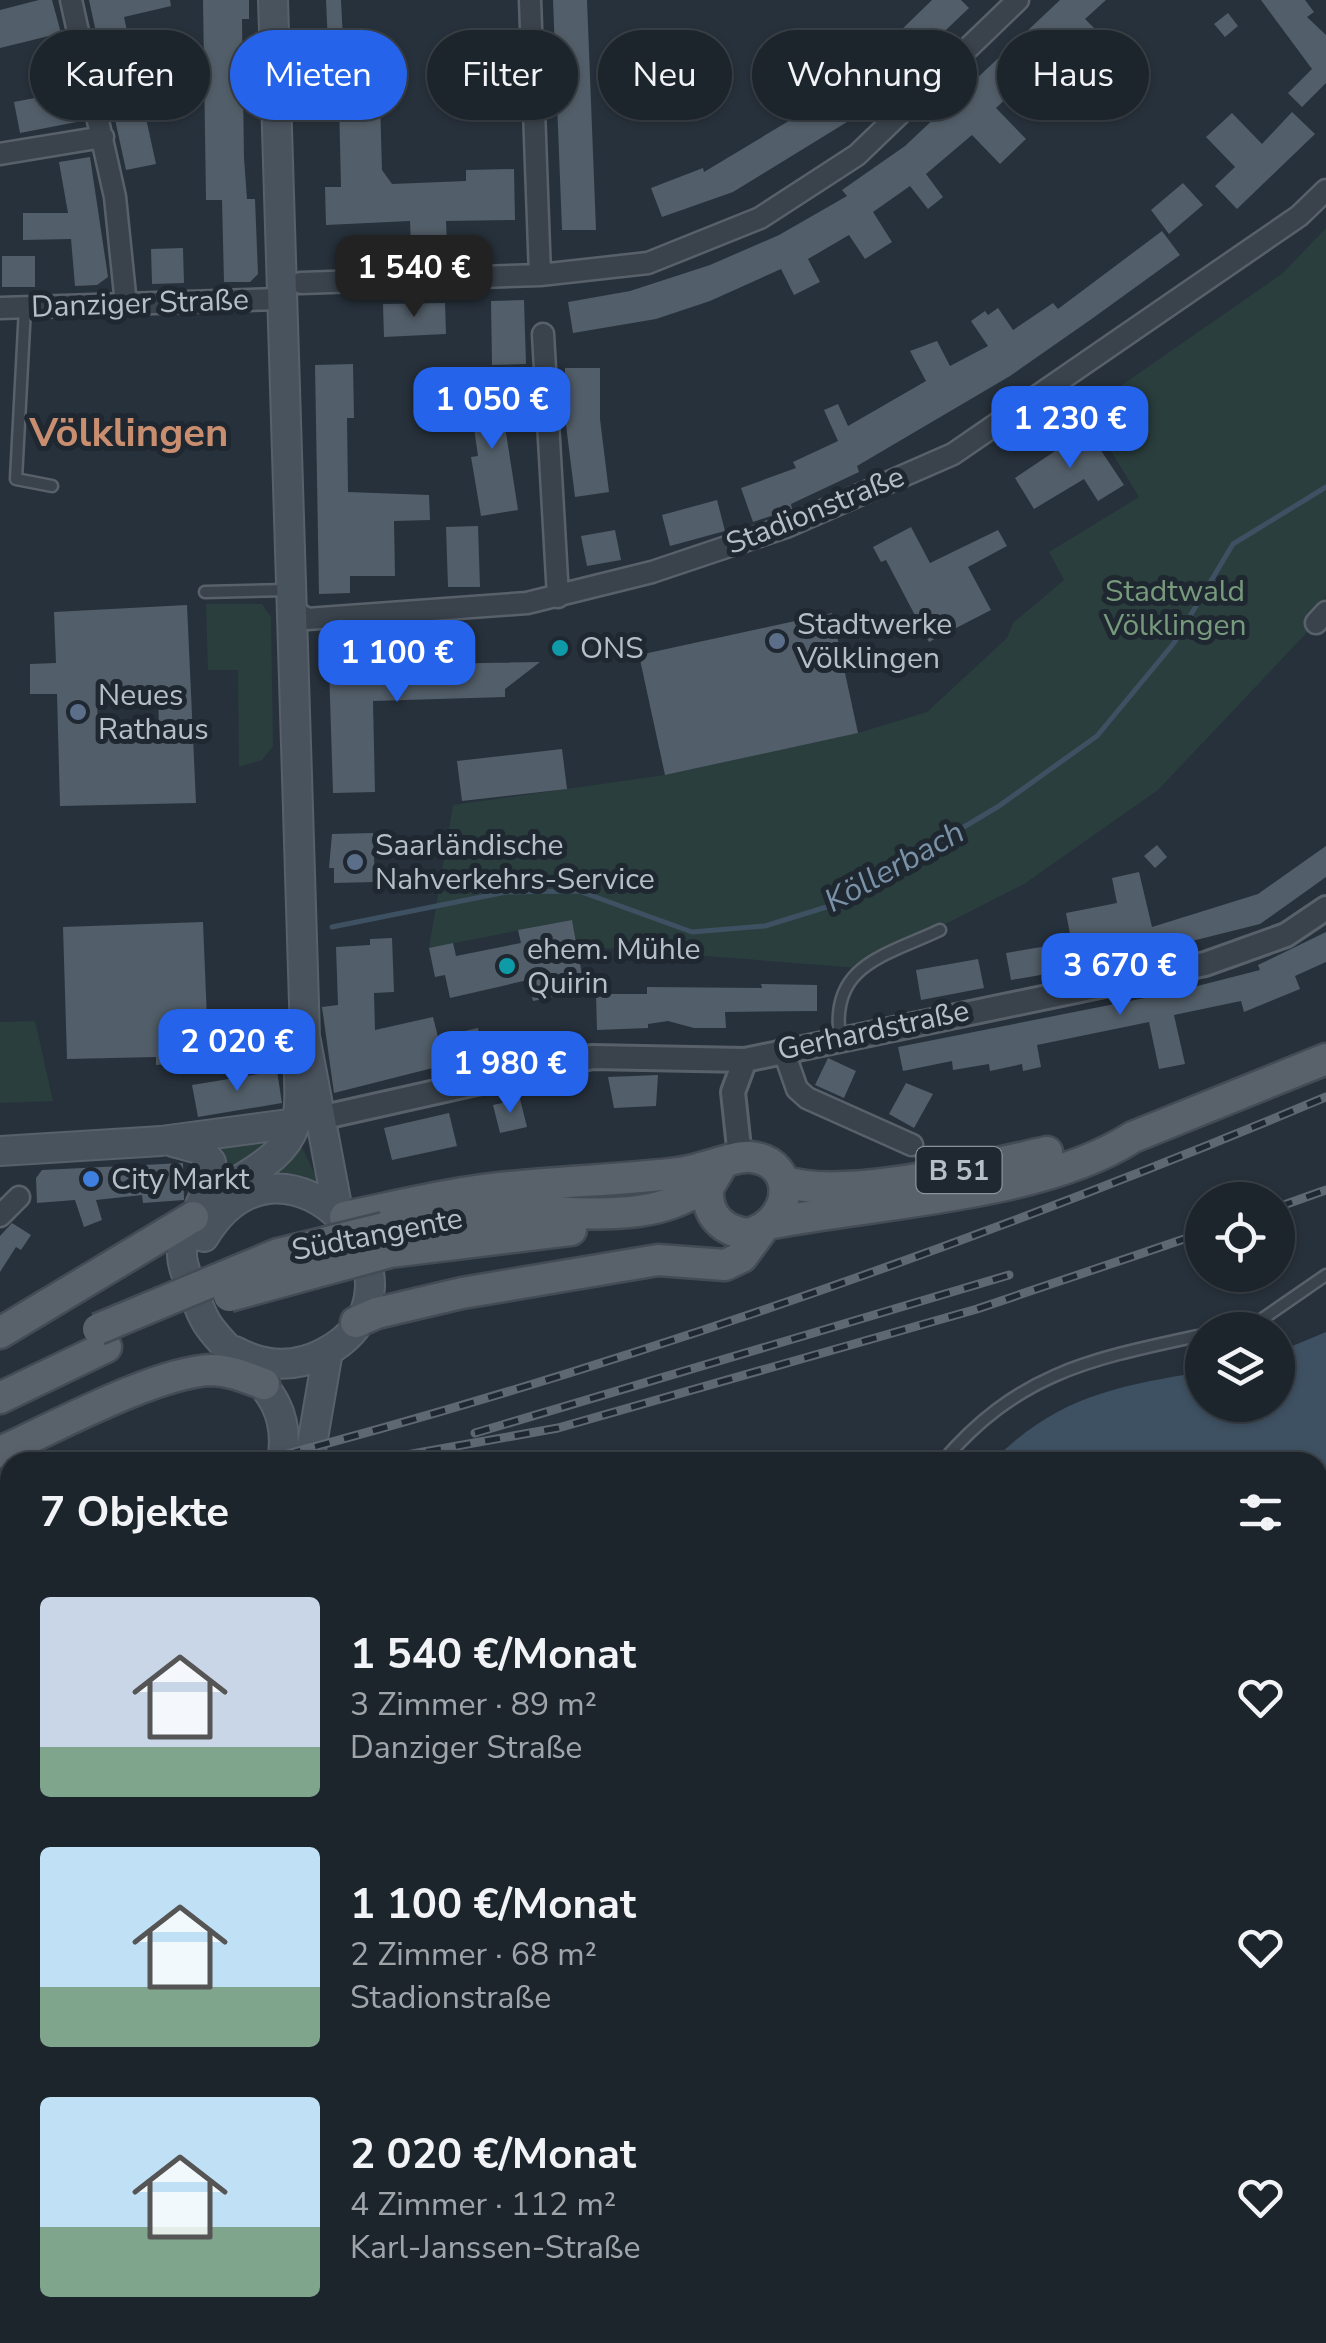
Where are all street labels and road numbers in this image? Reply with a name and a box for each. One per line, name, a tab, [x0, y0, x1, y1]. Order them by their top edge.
street label: Danziger Straße	[30, 279, 250, 328]
street label: Stadionstraße	[720, 456, 910, 565]
street label: Gerhardstraße	[773, 990, 973, 1071]
road number: B 51	[916, 1147, 1002, 1193]
street label: Südtangente	[288, 1198, 466, 1271]

